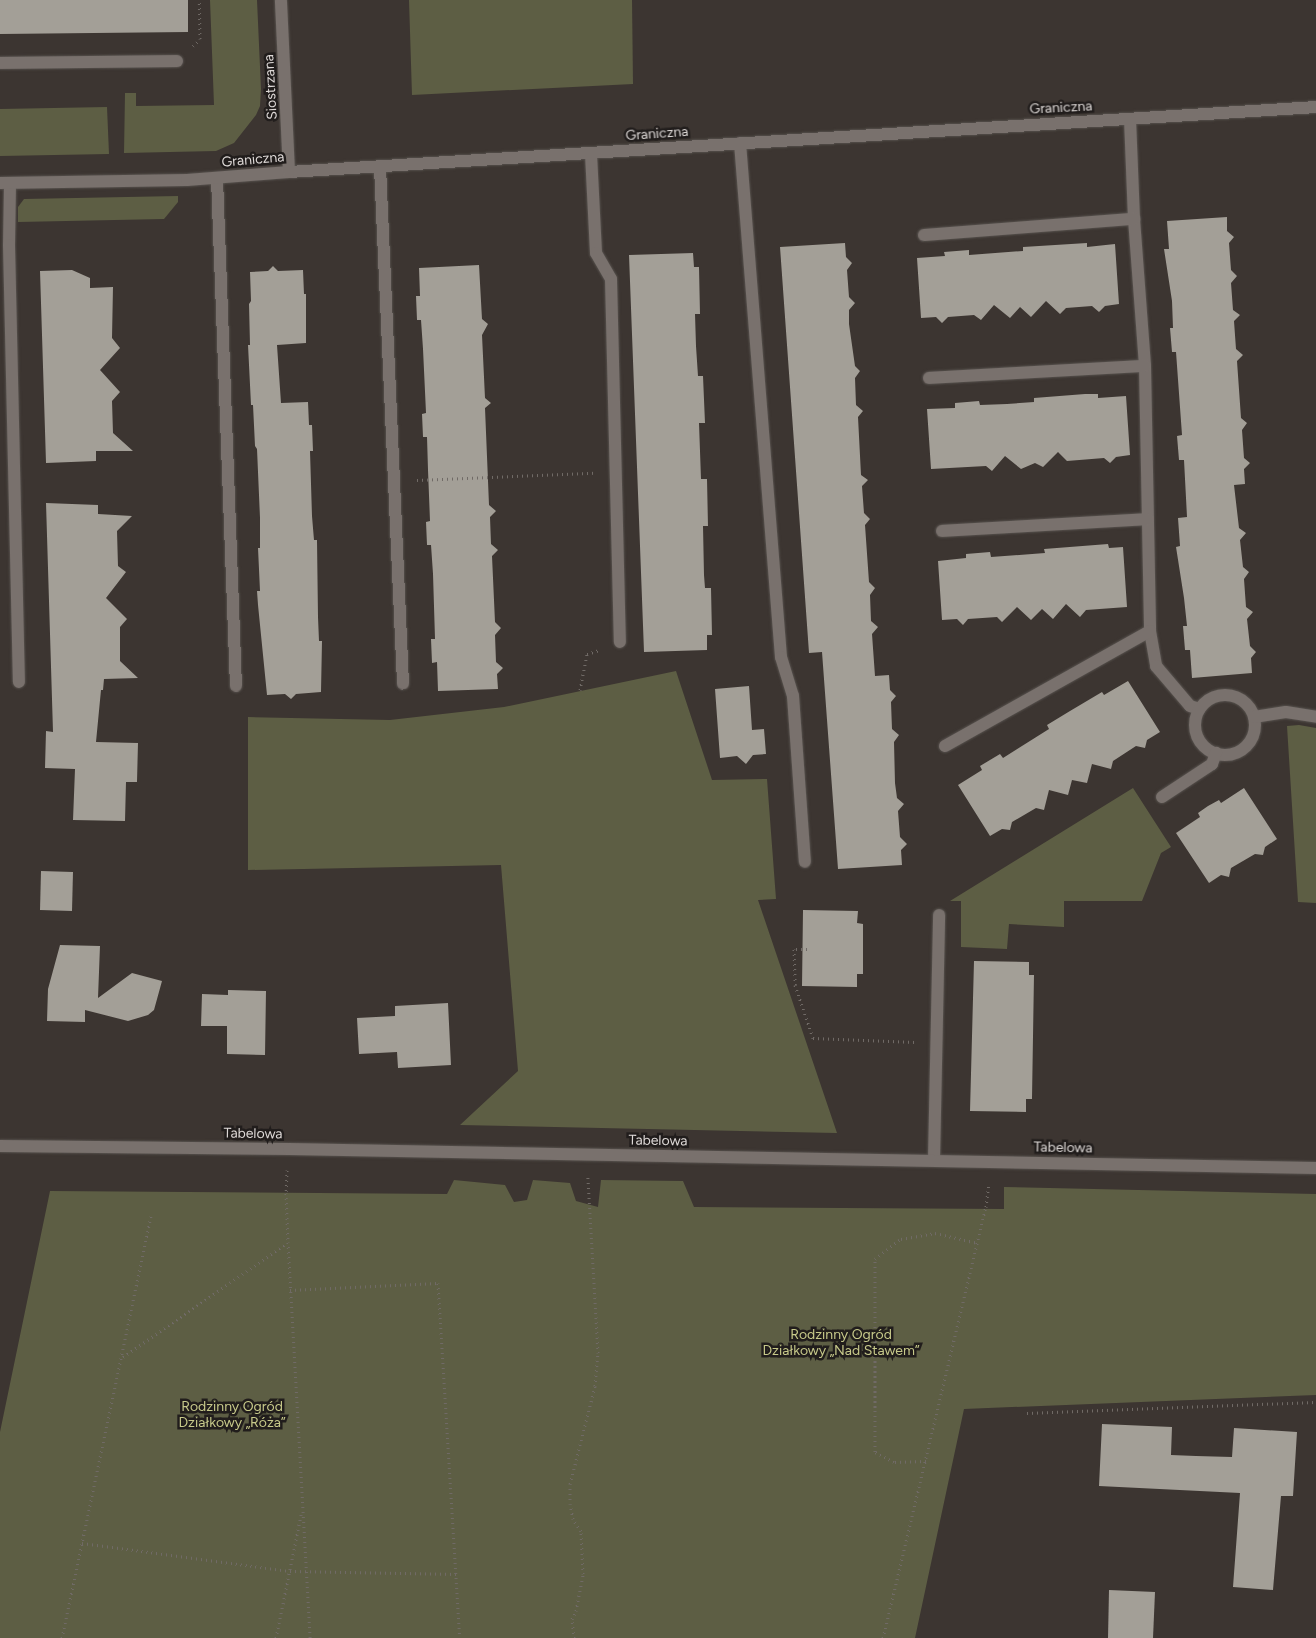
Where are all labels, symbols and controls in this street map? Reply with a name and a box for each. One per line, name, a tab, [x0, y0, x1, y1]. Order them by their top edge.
street label: Siostrzana	[261, 54, 281, 120]
street label: Graniczna	[1029, 98, 1093, 118]
street label: Graniczna	[625, 123, 689, 145]
street label: Graniczna	[221, 149, 285, 171]
street label: Tabelowa	[223, 1125, 283, 1143]
street label: Tabelowa	[628, 1132, 688, 1150]
street label: Tabelowa	[1033, 1139, 1093, 1157]
park label: Rodzinny Ogród Działkowy „Nad Stawem”	[762, 1327, 920, 1360]
park label: Rodzinny Ogród Działkowy „Róża”	[178, 1399, 286, 1431]

